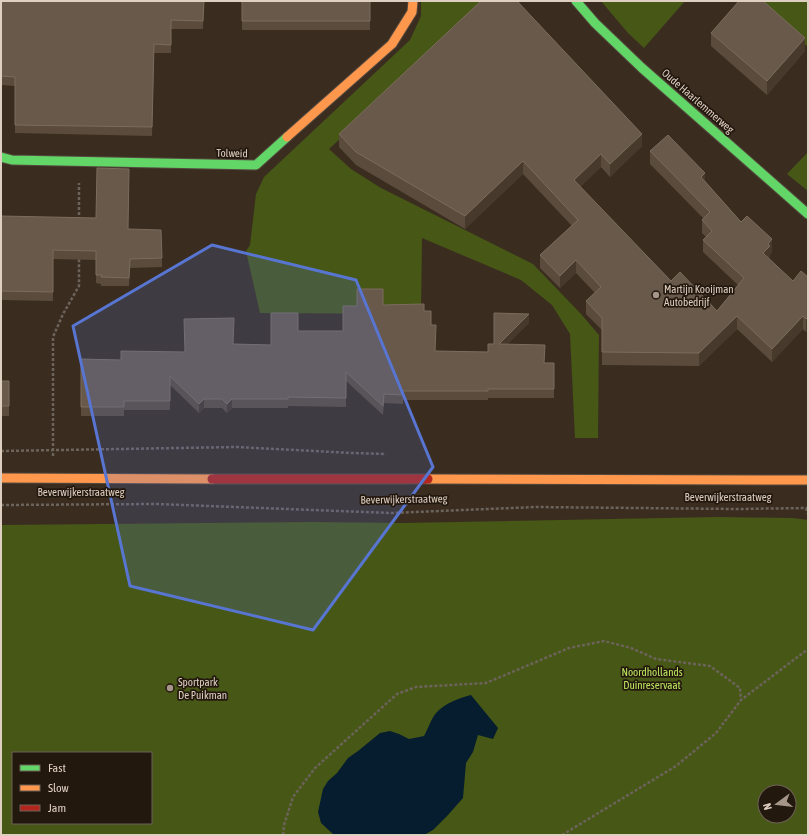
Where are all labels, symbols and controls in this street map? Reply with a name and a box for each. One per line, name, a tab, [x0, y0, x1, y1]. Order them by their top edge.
street label: Oude Haarlemmerweg	[660, 66, 737, 136]
street label: Tolweid	[216, 147, 248, 159]
place label: Martijn Kooijman Autobedrijf	[664, 283, 734, 308]
marker: Martijn Kooijman Autobedrijf	[651, 290, 661, 300]
street label: Beverwijkerstraatweg	[38, 486, 125, 498]
street label: Beverwijkerstraatweg	[685, 491, 772, 503]
street label: Beverwijkerstraatweg	[360, 492, 448, 506]
park label: Noordhollands Duinreservaat	[621, 666, 683, 691]
place label: Sportpark De Puikman	[178, 676, 227, 701]
marker: Sportpark De Puikman	[165, 683, 175, 693]
legend	[12, 752, 152, 824]
text: Fast	[48, 761, 66, 775]
text: Slow	[48, 781, 69, 795]
north arrow	[757, 784, 797, 824]
text: Jam	[48, 801, 66, 815]
text: N	[761, 802, 774, 811]

